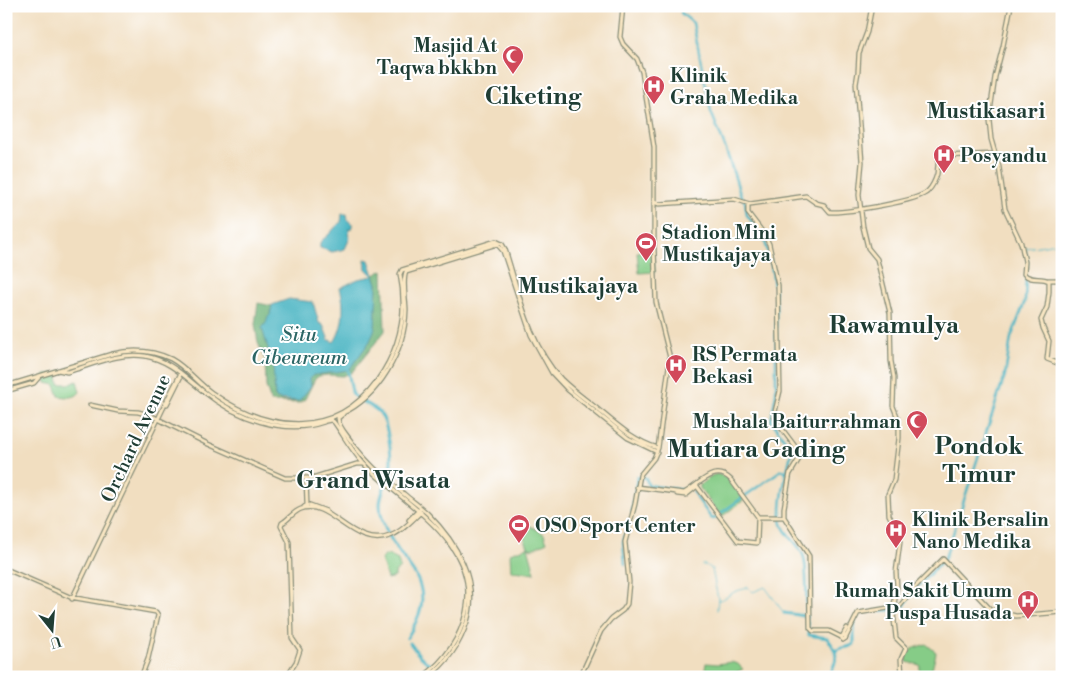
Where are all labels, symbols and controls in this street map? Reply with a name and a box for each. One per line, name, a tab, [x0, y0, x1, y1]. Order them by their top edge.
place label: Masjid At Taqwa bkkbn	[377, 34, 497, 80]
mosque icon: Masjid At Taqwa bkkbn	[501, 44, 525, 75]
place label: Klinik Graha Medika	[670, 64, 799, 110]
hospital icon: Klinik Graha Medika	[642, 74, 666, 105]
district label: Ciketing	[485, 82, 583, 112]
district label: Mustikasari	[927, 99, 1045, 125]
hospital icon: Posyandu	[932, 143, 956, 174]
place label: Posyandu	[960, 144, 1047, 168]
place label: Stadion Mini Mustikajaya	[662, 221, 776, 267]
sports icon: Stadion Mini Mustikajaya	[634, 231, 658, 262]
district label: Mustikajaya	[518, 274, 639, 300]
district label: Rawamulya	[829, 311, 960, 341]
water label: Situ Cibeureum	[251, 323, 348, 371]
place label: RS Permata Bekasi	[692, 343, 798, 389]
hospital icon: RS Permata Bekasi	[664, 353, 688, 384]
street label: Orchard Avenue	[96, 371, 176, 506]
mosque icon: Mushala Baiturrahman	[905, 409, 929, 440]
place label: Mushala Baiturrahman	[692, 410, 901, 434]
district label: Pondok Timur	[935, 432, 1024, 490]
district label: Mutiara Gading	[667, 435, 846, 465]
district label: Grand Wisata	[296, 466, 451, 496]
place label: Klinik Bersalin Nano Medika	[912, 508, 1049, 554]
sports icon: OSO Sport Center	[507, 513, 531, 544]
place label: OSO Sport Center	[535, 514, 696, 538]
hospital icon: Klinik Bersalin Nano Medika	[884, 518, 908, 549]
place label: Rumah Sakit Umum Puspa Husada	[835, 579, 1013, 625]
hospital icon: Rumah Sakit Umum Puspa Husada	[1016, 589, 1040, 620]
north arrow	[28, 606, 78, 656]
text: U	[48, 631, 63, 652]

